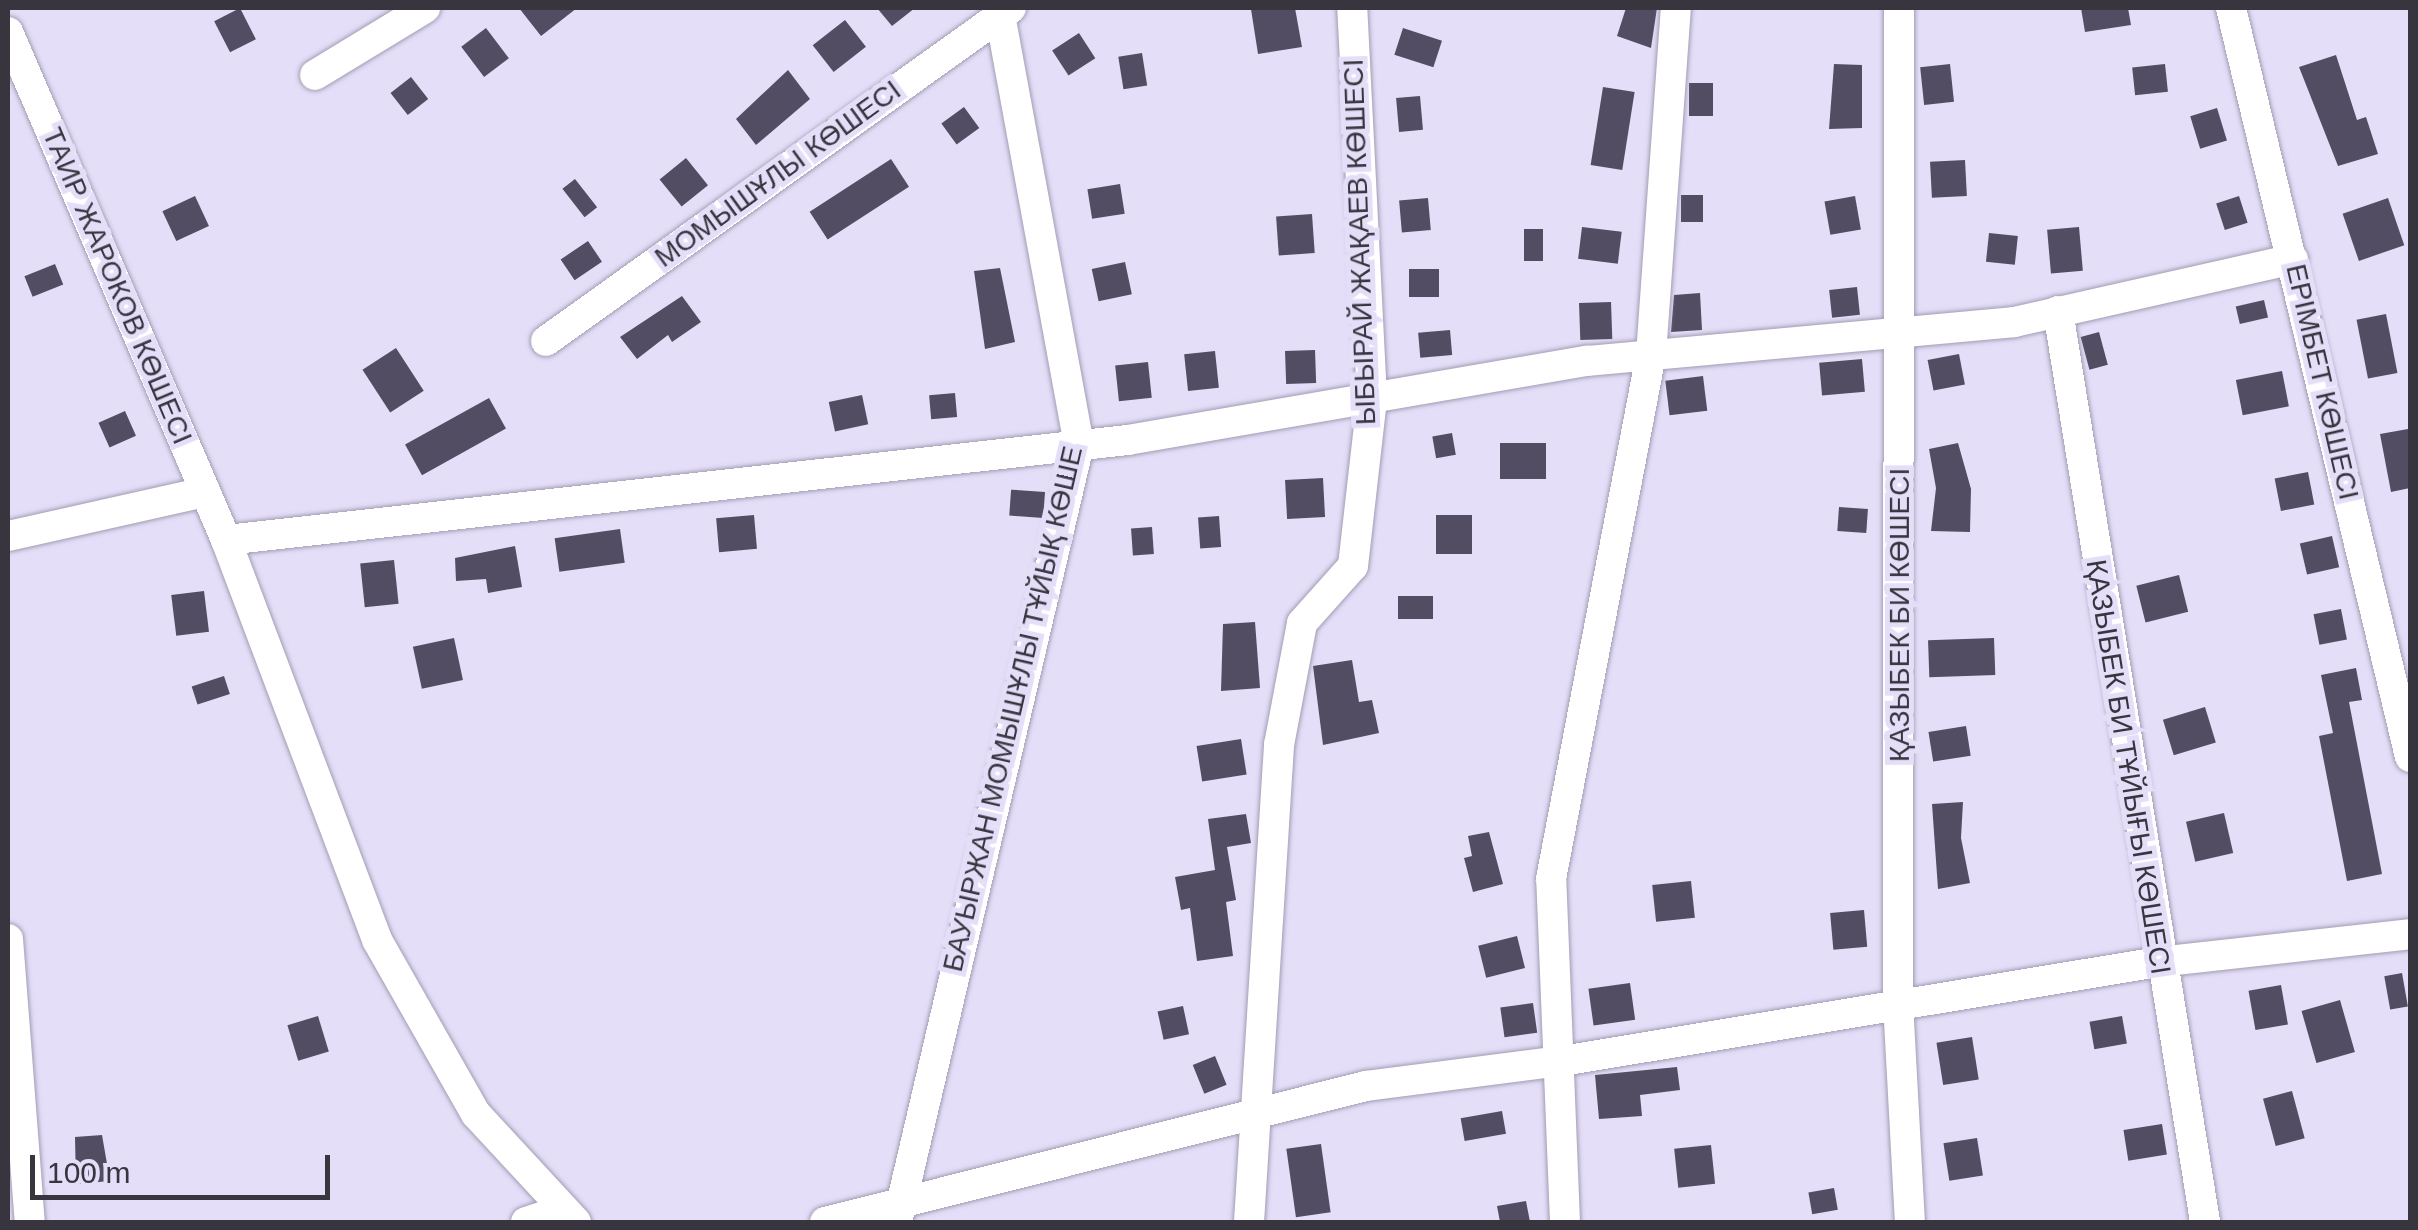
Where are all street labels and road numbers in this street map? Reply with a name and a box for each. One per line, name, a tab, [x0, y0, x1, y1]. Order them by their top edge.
street label: ЫБЫРАЙ ЖАҚАЕВ КӨШЕСІ	[1337, 58, 1383, 426]
street label: МОМЫШҰЛЫ КӨШЕСІ	[648, 73, 908, 275]
street label: ТАИР ЖАРОКОВ КӨШЕСІ	[35, 123, 199, 449]
street label: ЕРІМБЕТ КӨШЕСІ	[2279, 261, 2365, 503]
street label: БАУЫРЖАН МОМЫШҰЛЫ ТҰЙЫҚ КӨШЕ	[936, 443, 1090, 975]
street label: ҚАЗЫБЕК БИ КӨШЕСІ	[1883, 468, 1917, 762]
street label: ҚАЗЫБЕК БИ ТҰЙЫҒЫ КӨШЕСІ	[2079, 557, 2177, 977]

